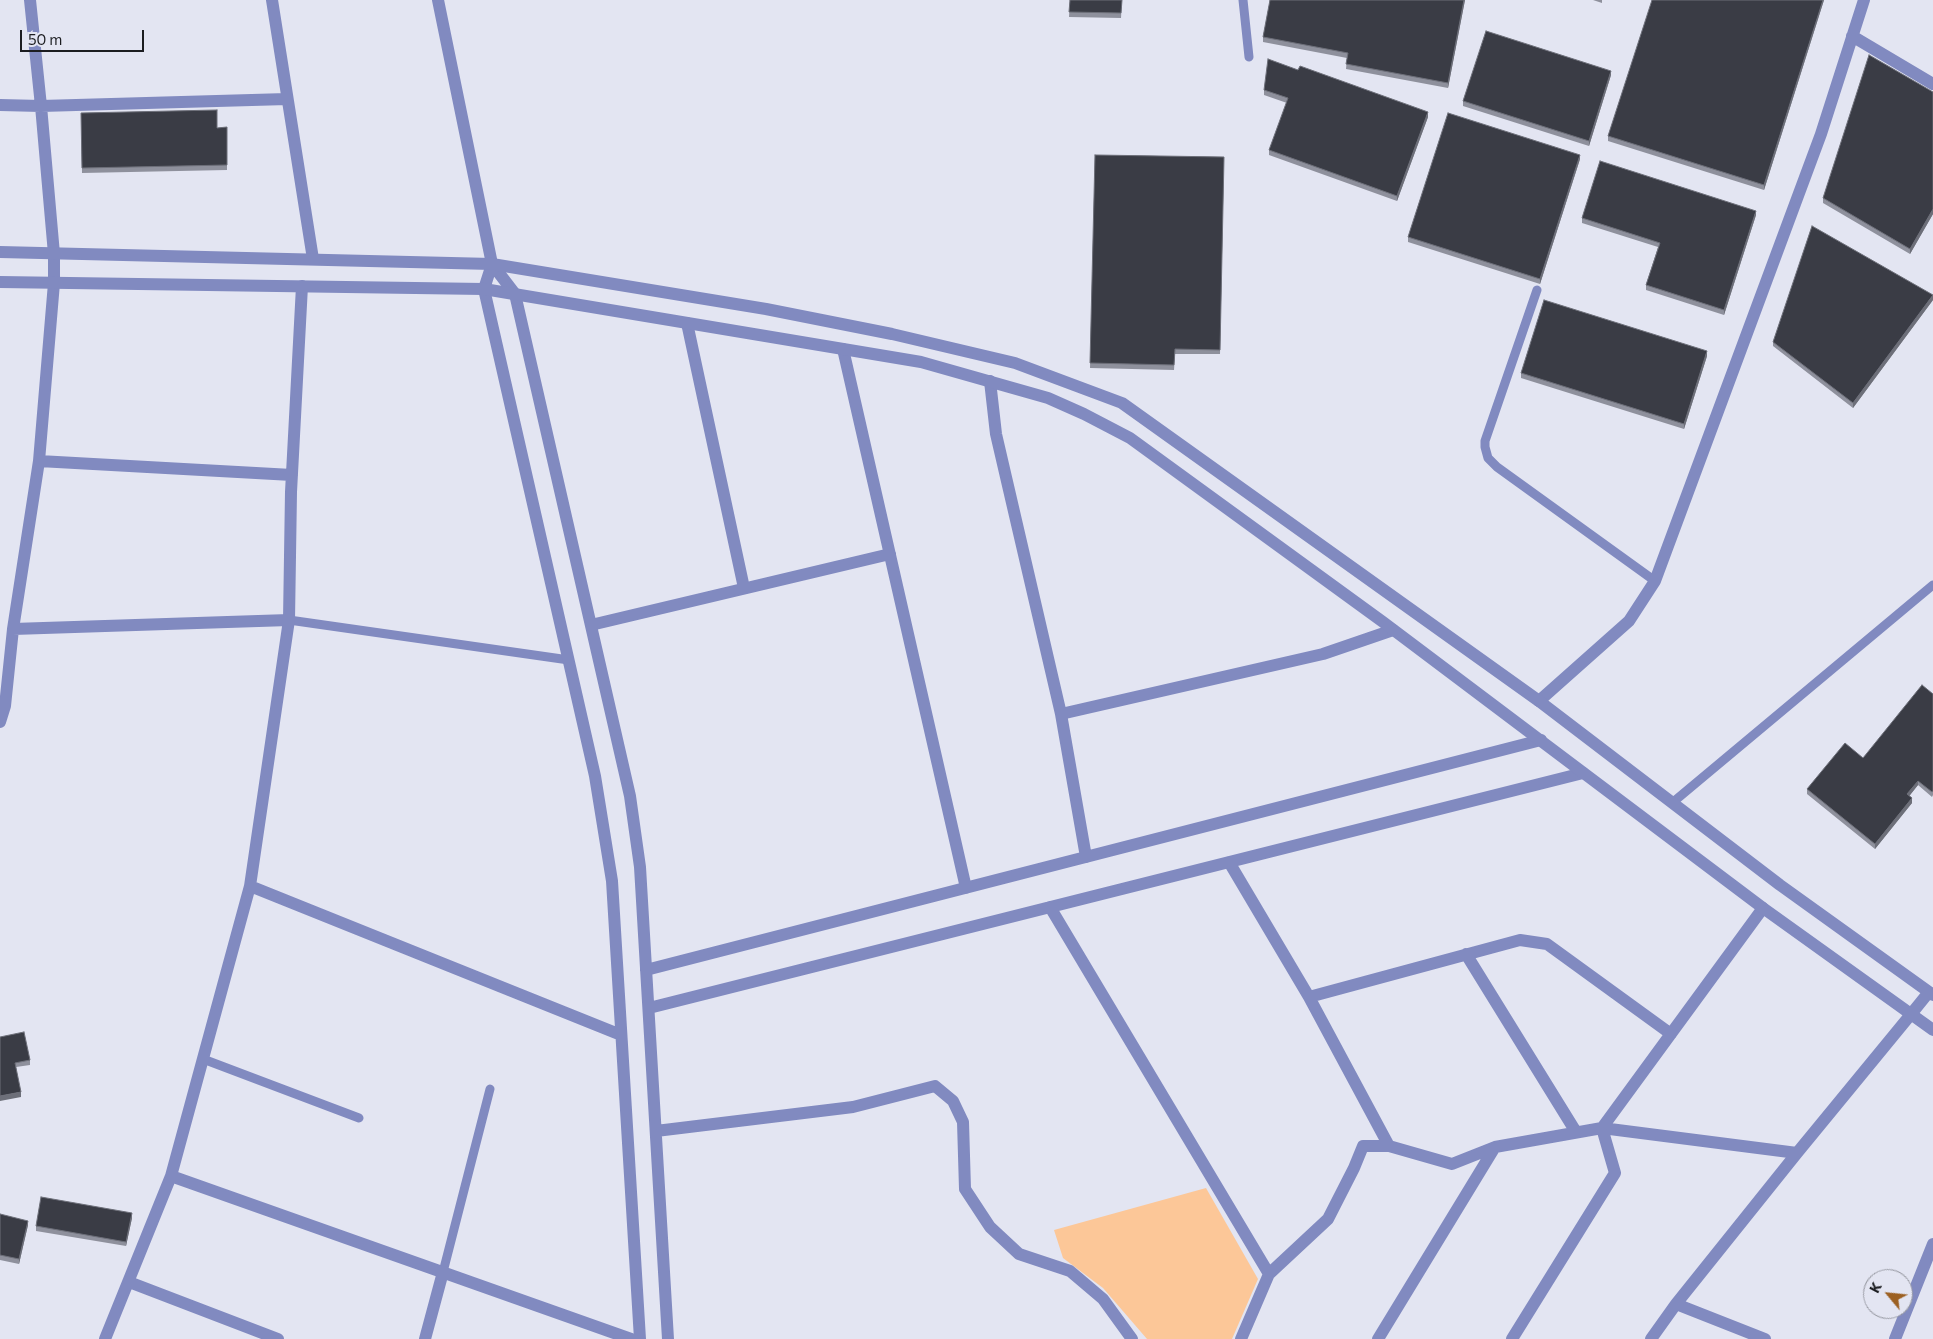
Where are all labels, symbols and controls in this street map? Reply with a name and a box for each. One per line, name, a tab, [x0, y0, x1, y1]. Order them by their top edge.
scale bar	[22, 20, 146, 52]
text: 50 m	[28, 30, 62, 48]
north arrow	[1863, 1269, 1913, 1319]
text: K	[1865, 1279, 1885, 1296]

